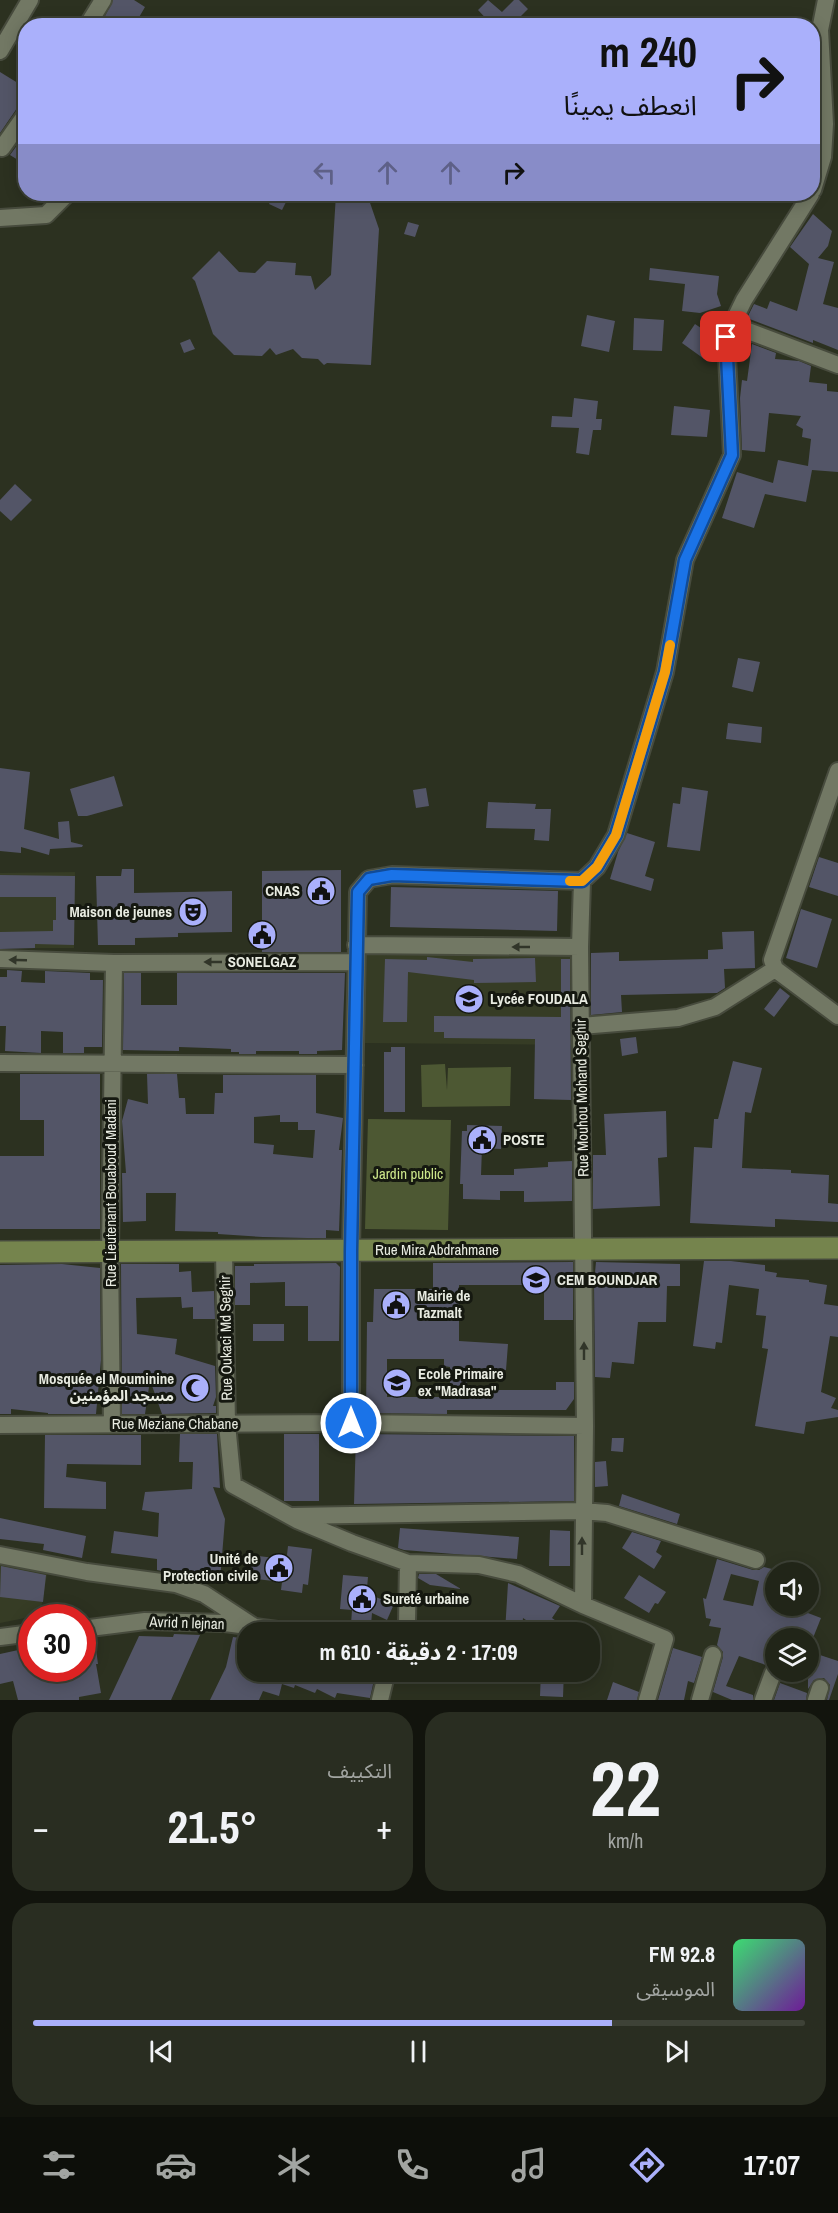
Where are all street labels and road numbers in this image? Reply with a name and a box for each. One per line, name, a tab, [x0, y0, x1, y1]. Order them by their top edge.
street label: Rue Mouhou Mohand Seghir	[570, 1019, 593, 1177]
street label: Rue Lieutenant Bouaboud Madani	[100, 1099, 121, 1287]
street label: Rue Mira Abdrahmane	[375, 1239, 499, 1260]
street label: Rue Oukaci Md Seghir	[214, 1275, 237, 1401]
street label: Rue Meziane Chabane	[112, 1413, 238, 1434]
street label: Avrid n lejnan	[148, 1611, 225, 1634]

